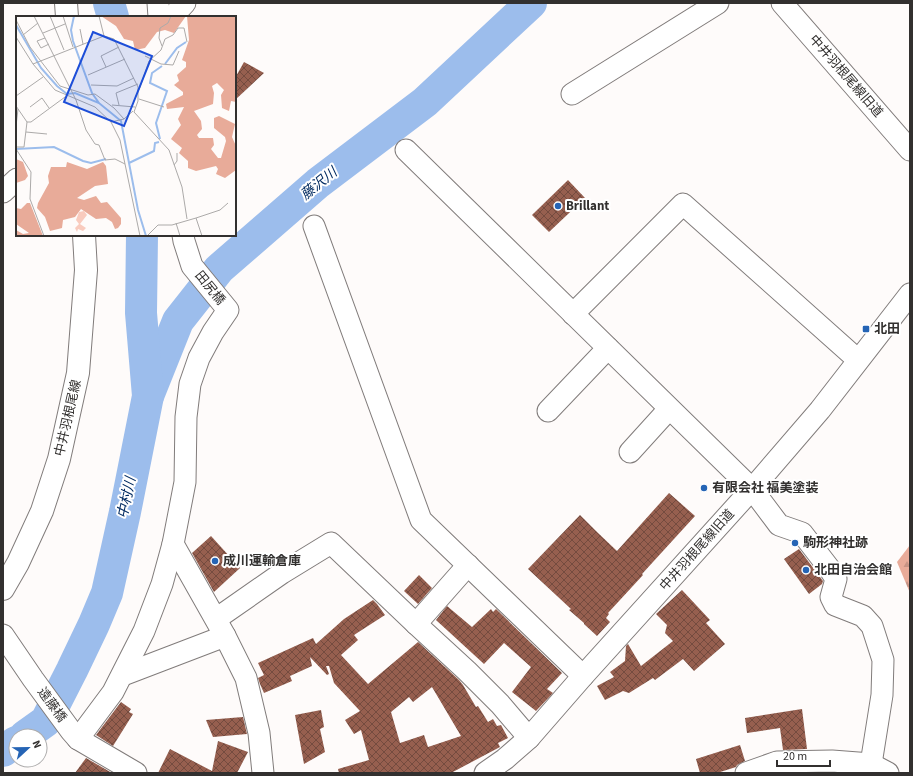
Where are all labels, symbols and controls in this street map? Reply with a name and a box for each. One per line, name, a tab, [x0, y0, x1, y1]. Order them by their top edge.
inset map	[16, 16, 236, 236]
street label: 中井羽根尾線旧道	[805, 31, 887, 121]
water label: 藤沢川	[296, 162, 343, 205]
place label: Brillant	[566, 197, 609, 215]
marker: Brillant	[553, 201, 563, 211]
street label: 田尻橋	[191, 267, 229, 309]
place label: 北田	[874, 320, 900, 338]
marker: 北田	[861, 324, 871, 334]
street label: 中井羽根尾線	[50, 378, 86, 458]
water label: 中村川	[113, 473, 142, 521]
place label: 有限会社 福美塗装	[712, 479, 819, 497]
marker: 有限会社 福美塗装	[699, 483, 709, 493]
street label: 中井羽根尾線旧道	[656, 505, 738, 595]
place label: 駒形神社跡	[803, 534, 868, 552]
marker: 駒形神社跡	[790, 538, 800, 548]
place label: 成川運輸倉庫	[223, 552, 301, 570]
marker: 成川運輸倉庫	[210, 556, 220, 566]
place label: 北田自治会館	[814, 561, 892, 579]
marker: 北田自治会館	[801, 565, 811, 575]
street label: 遠藤橋	[33, 684, 71, 726]
north arrow	[8, 728, 48, 768]
text: N	[28, 738, 45, 751]
scale bar	[777, 742, 830, 768]
text: 20 m	[783, 748, 807, 765]

